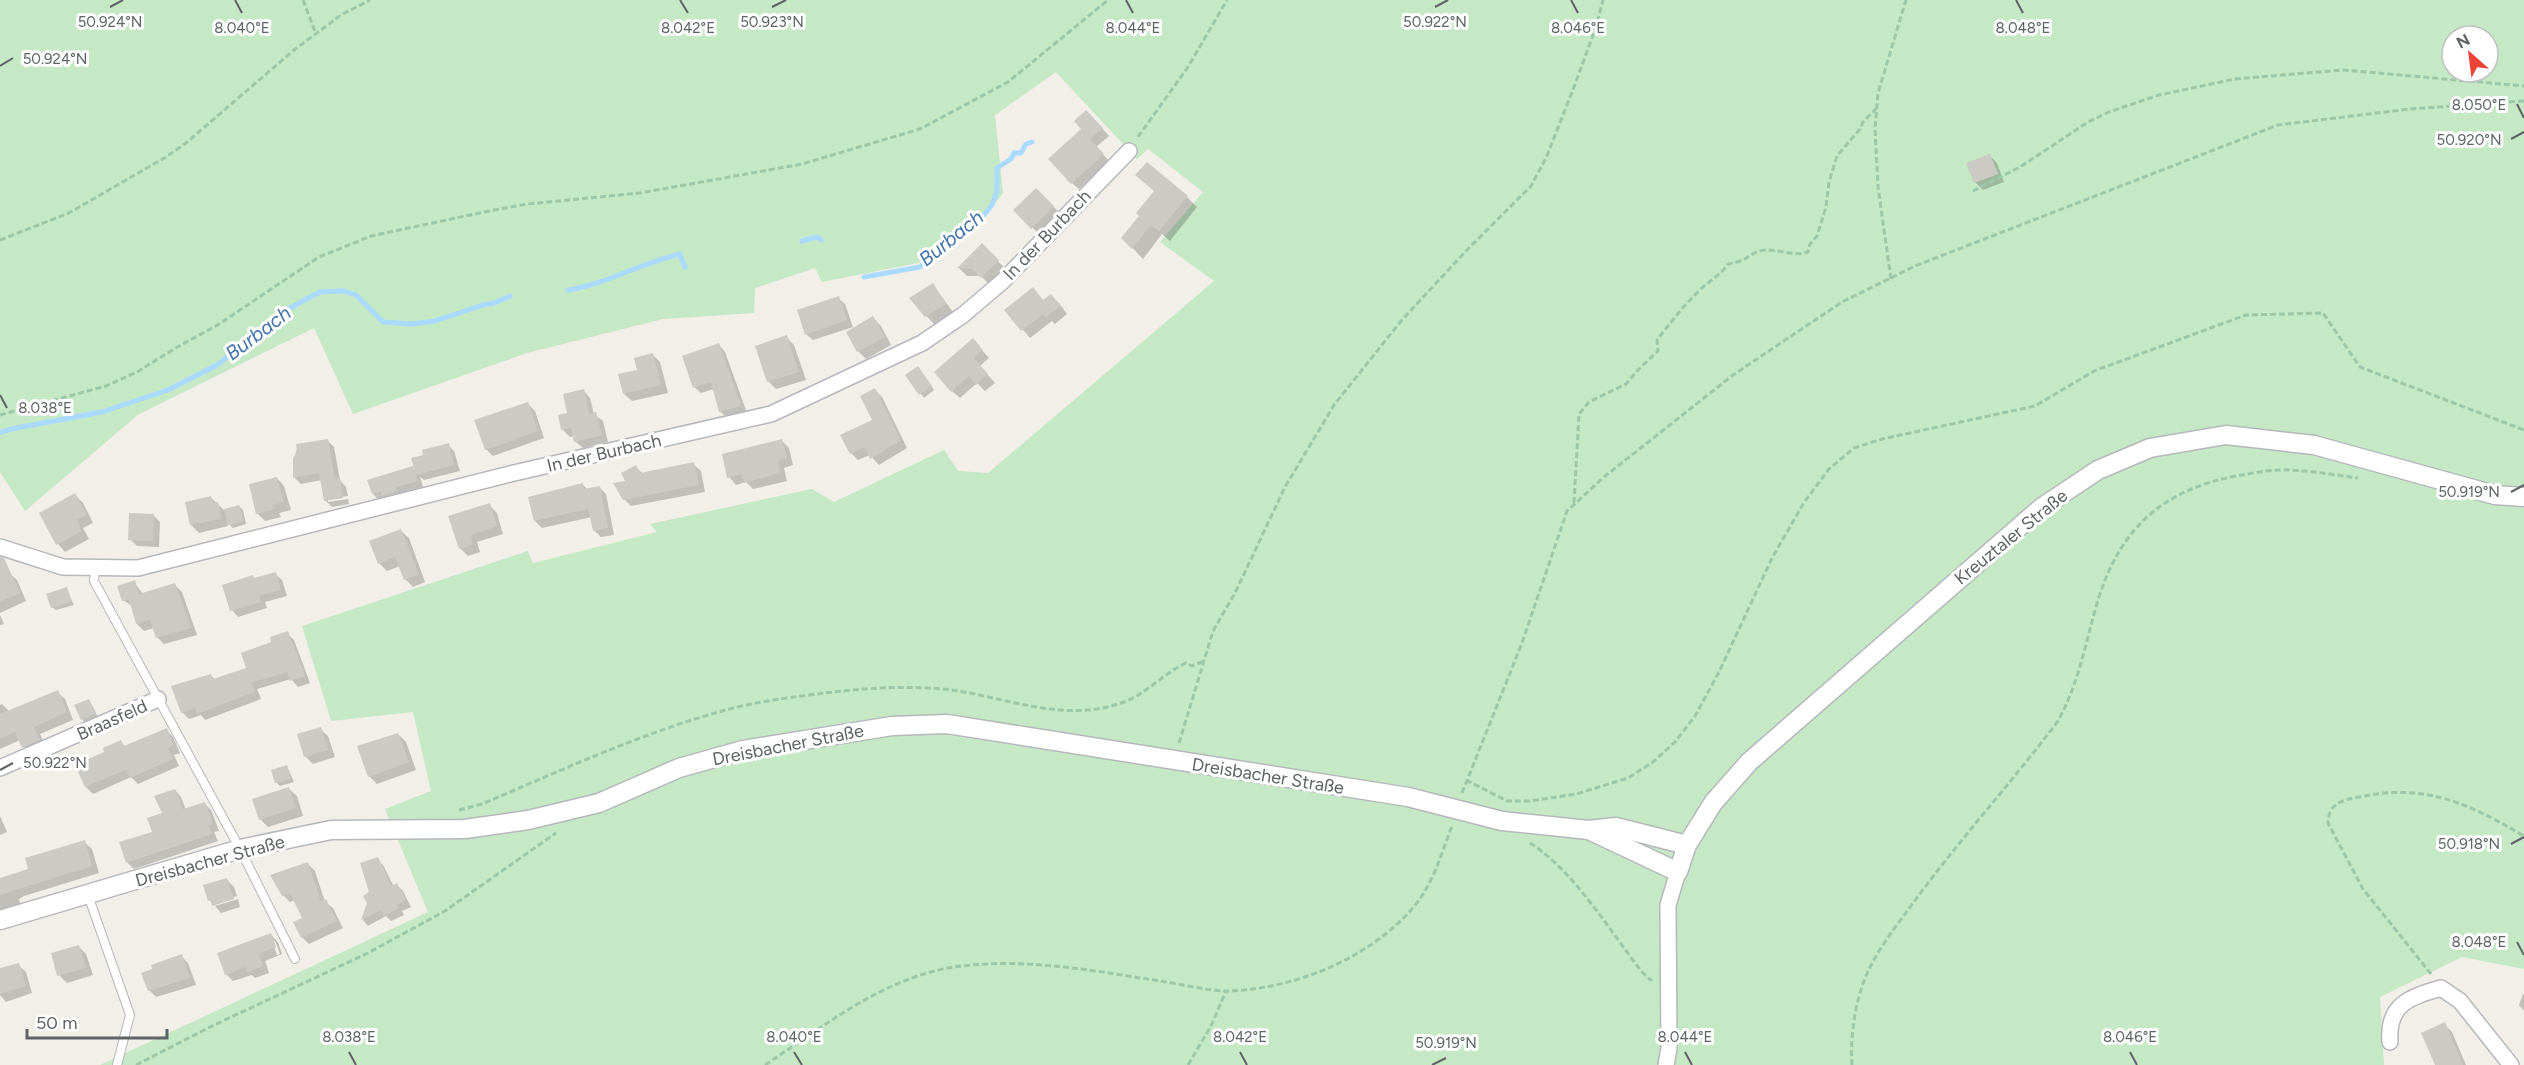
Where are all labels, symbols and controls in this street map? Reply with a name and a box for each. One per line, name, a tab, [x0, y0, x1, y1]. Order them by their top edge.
text: 50.924°N	[78, 13, 142, 31]
text: 50.923°N	[740, 13, 804, 31]
text: 50.922°N	[1403, 13, 1467, 31]
text: 8.040°E	[214, 19, 270, 37]
text: 8.042°E	[661, 19, 715, 37]
text: 8.044°E	[1106, 19, 1161, 37]
text: 8.046°E	[1551, 19, 1605, 37]
text: 8.048°E	[1996, 19, 2050, 37]
north arrow	[2440, 24, 2500, 84]
text: N	[2453, 30, 2473, 52]
text: 50.924°N	[23, 50, 87, 68]
text: 8.050°E	[2452, 96, 2506, 114]
text: 50.920°N	[2437, 131, 2502, 149]
street label: In der Burbach	[998, 185, 1096, 285]
water label: Burbach	[914, 205, 988, 271]
water label: Burbach	[221, 301, 295, 365]
text: 8.038°E	[18, 399, 72, 417]
street label: In der Burbach	[545, 429, 663, 477]
text: 50.919°N	[2438, 483, 2500, 501]
street label: Kreuztaler Straße	[1950, 485, 2072, 589]
street label: Braasfeld	[73, 695, 151, 745]
street label: Dreisbacher Straße	[710, 719, 866, 770]
street label: Dreisbacher Straße	[1190, 753, 1346, 799]
text: 50.922°N	[23, 754, 87, 772]
street label: Dreisbacher Straße	[133, 830, 287, 892]
text: 50.918°N	[2438, 835, 2500, 853]
text: 8.048°E	[2452, 933, 2506, 951]
scale bar	[27, 1002, 166, 1040]
text: 50 m	[36, 1012, 78, 1034]
text: 8.038°E	[322, 1028, 376, 1046]
text: 8.040°E	[766, 1028, 822, 1046]
text: 8.042°E	[1213, 1028, 1267, 1046]
text: 8.044°E	[1658, 1028, 1713, 1046]
text: 8.046°E	[2103, 1028, 2157, 1046]
text: 50.919°N	[1415, 1034, 1477, 1052]

